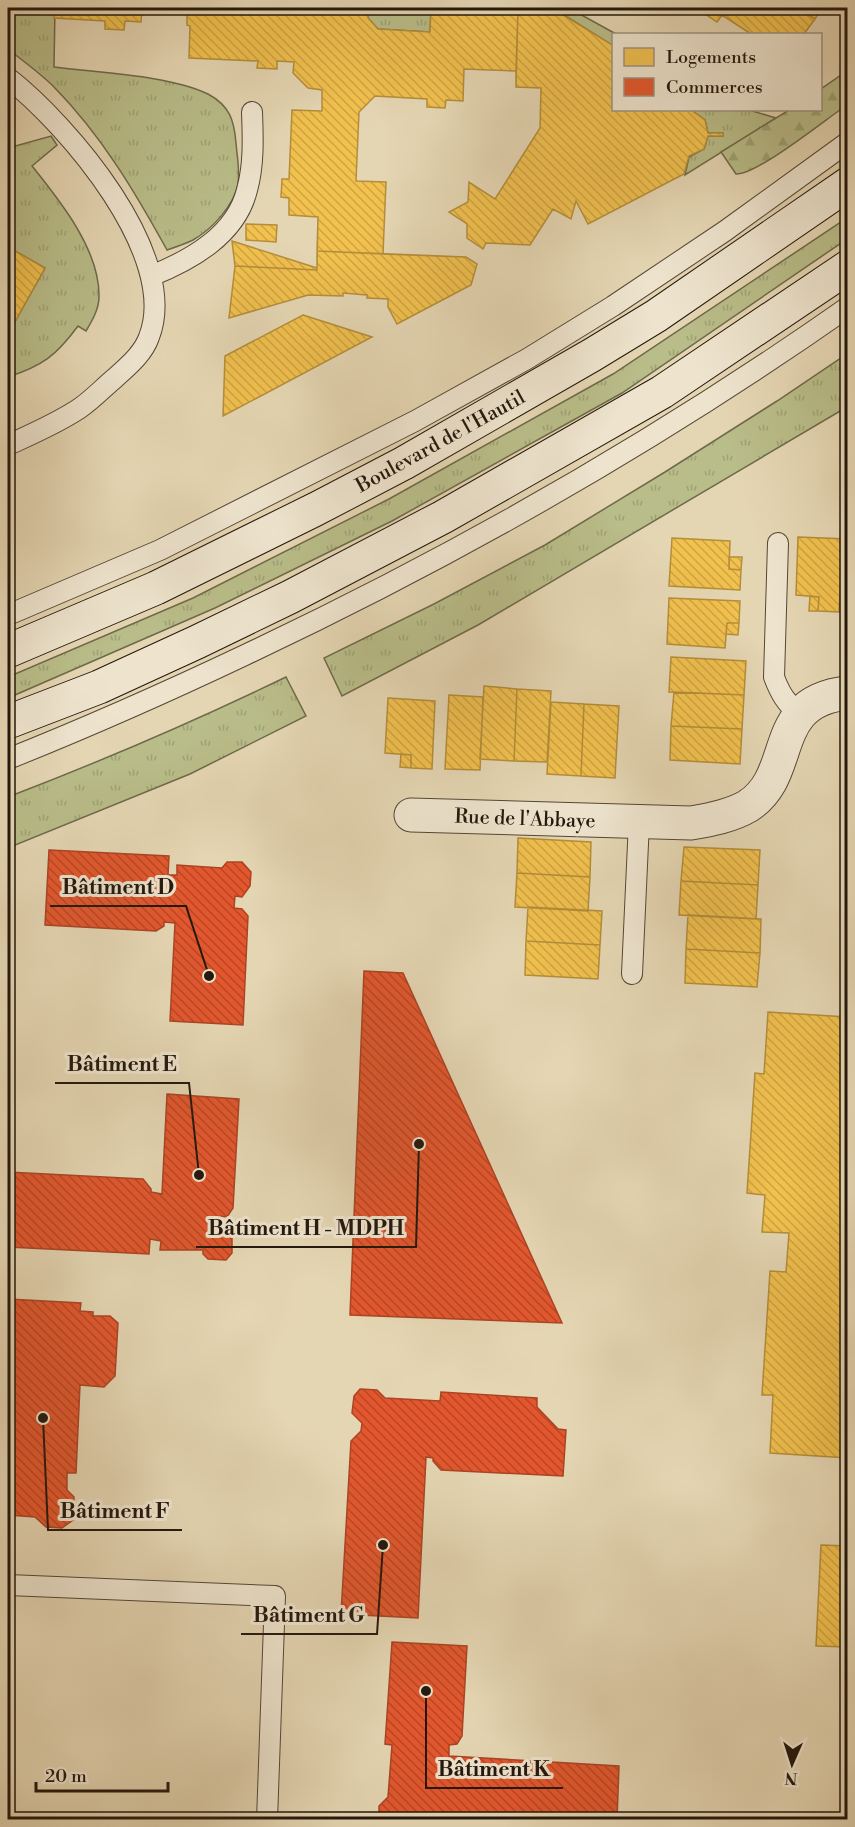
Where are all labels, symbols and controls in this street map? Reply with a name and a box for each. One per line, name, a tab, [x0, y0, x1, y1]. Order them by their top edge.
legend	[612, 33, 822, 111]
text: Logements	[666, 46, 756, 69]
text: Commerces	[666, 76, 763, 99]
street label: Boulevard de l'Hautil	[351, 385, 530, 500]
street label: Rue de l'Abbaye	[454, 805, 596, 834]
callout: Bâtiment D	[50, 867, 186, 906]
text: Bâtiment D	[62, 875, 174, 901]
callout: Bâtiment E	[55, 1044, 189, 1083]
text: Bâtiment E	[67, 1052, 177, 1078]
callout: Bâtiment H - MDPH	[196, 1208, 416, 1247]
text: Bâtiment H - MDPH	[208, 1216, 405, 1242]
callout: Bâtiment F	[48, 1491, 182, 1530]
text: Bâtiment F	[60, 1499, 170, 1525]
callout: Bâtiment G	[241, 1595, 377, 1634]
text: Bâtiment G	[253, 1603, 365, 1629]
north arrow	[762, 1734, 822, 1794]
callout: Bâtiment K	[426, 1749, 563, 1788]
scale bar	[36, 1755, 168, 1793]
text: Bâtiment K	[438, 1757, 551, 1783]
text: 20 m	[45, 1765, 87, 1788]
text: N	[784, 1768, 798, 1788]

